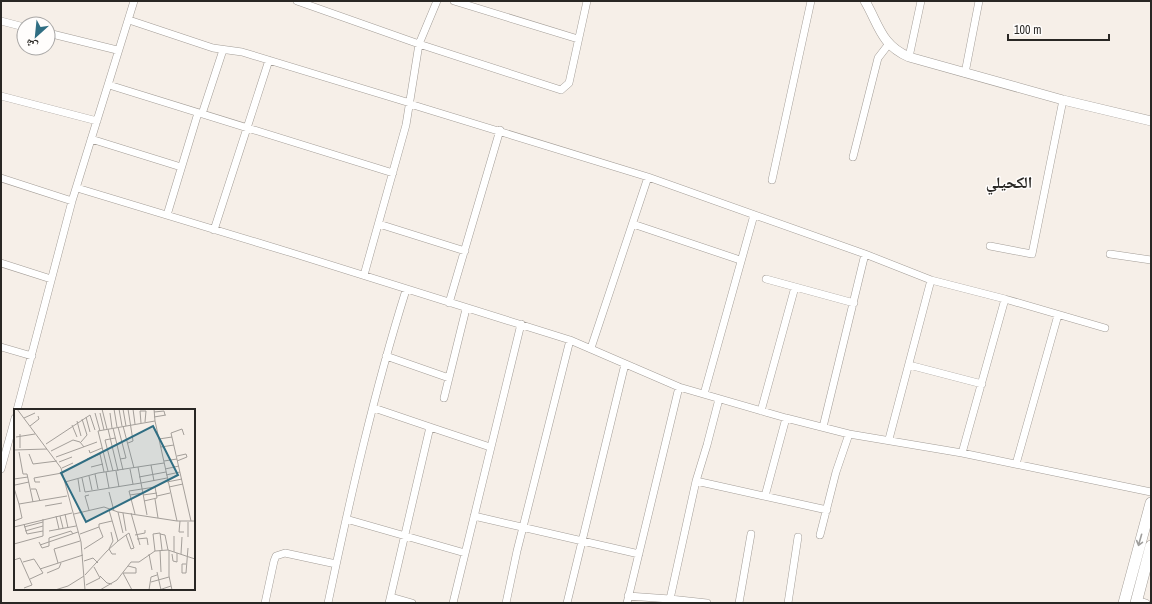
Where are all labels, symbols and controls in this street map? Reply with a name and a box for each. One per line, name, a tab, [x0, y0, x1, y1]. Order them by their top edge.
north arrow	[16, 16, 56, 56]
scale bar	[1008, 16, 1109, 42]
text: 100 m	[1014, 22, 1041, 38]
text: ش	[23, 35, 40, 54]
district label: الكحيلي	[986, 171, 1032, 195]
inset map	[14, 409, 195, 590]
one-way arrow	[1136, 534, 1143, 547]

